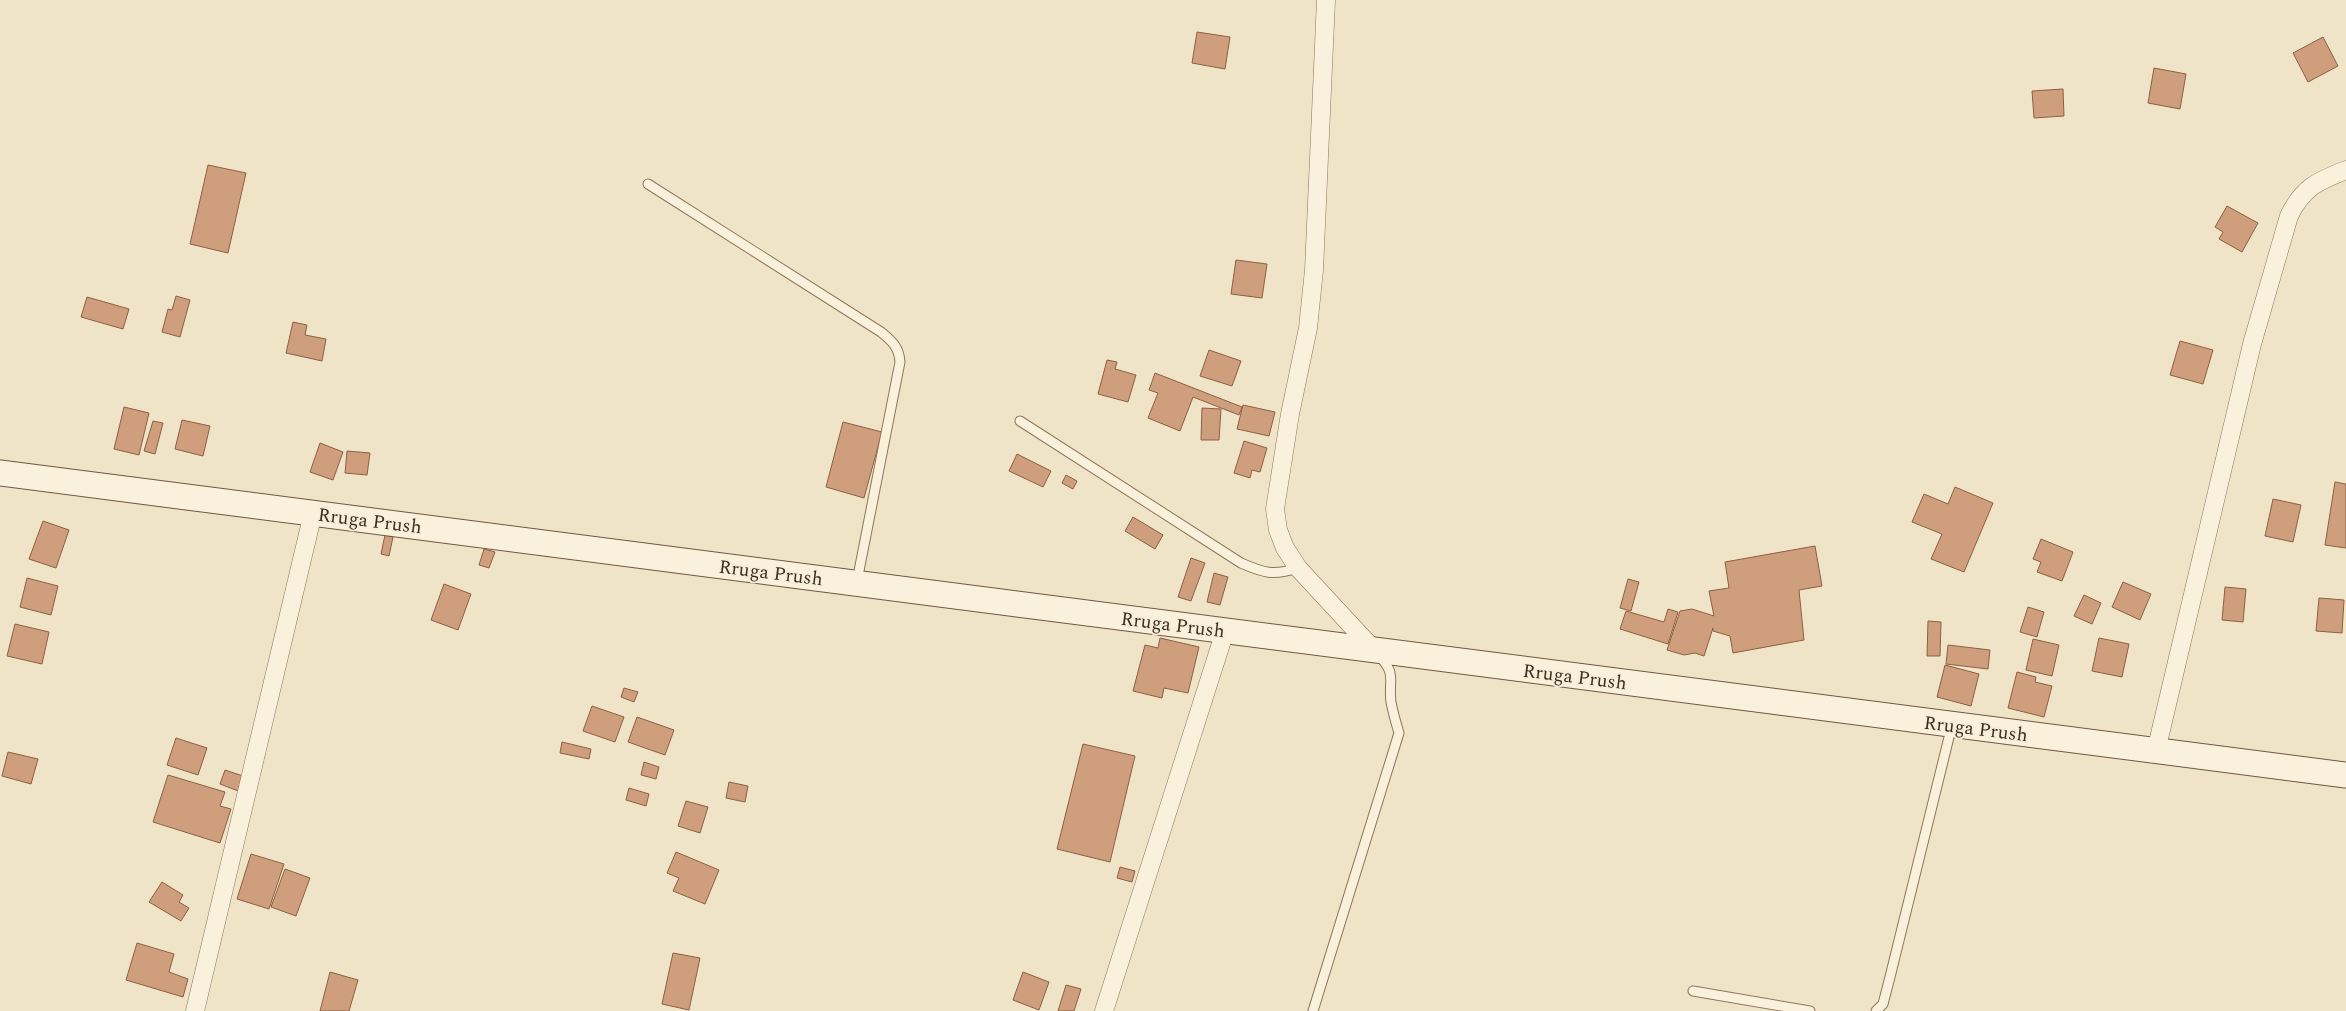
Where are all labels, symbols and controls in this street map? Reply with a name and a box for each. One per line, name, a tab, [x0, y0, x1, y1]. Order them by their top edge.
street label: Rruga Prush	[316, 501, 423, 542]
street label: Rruga Prush	[717, 553, 824, 594]
street label: Rruga Prush	[1119, 605, 1226, 646]
street label: Rruga Prush	[1521, 657, 1628, 698]
street label: Rruga Prush	[1922, 709, 2029, 750]

